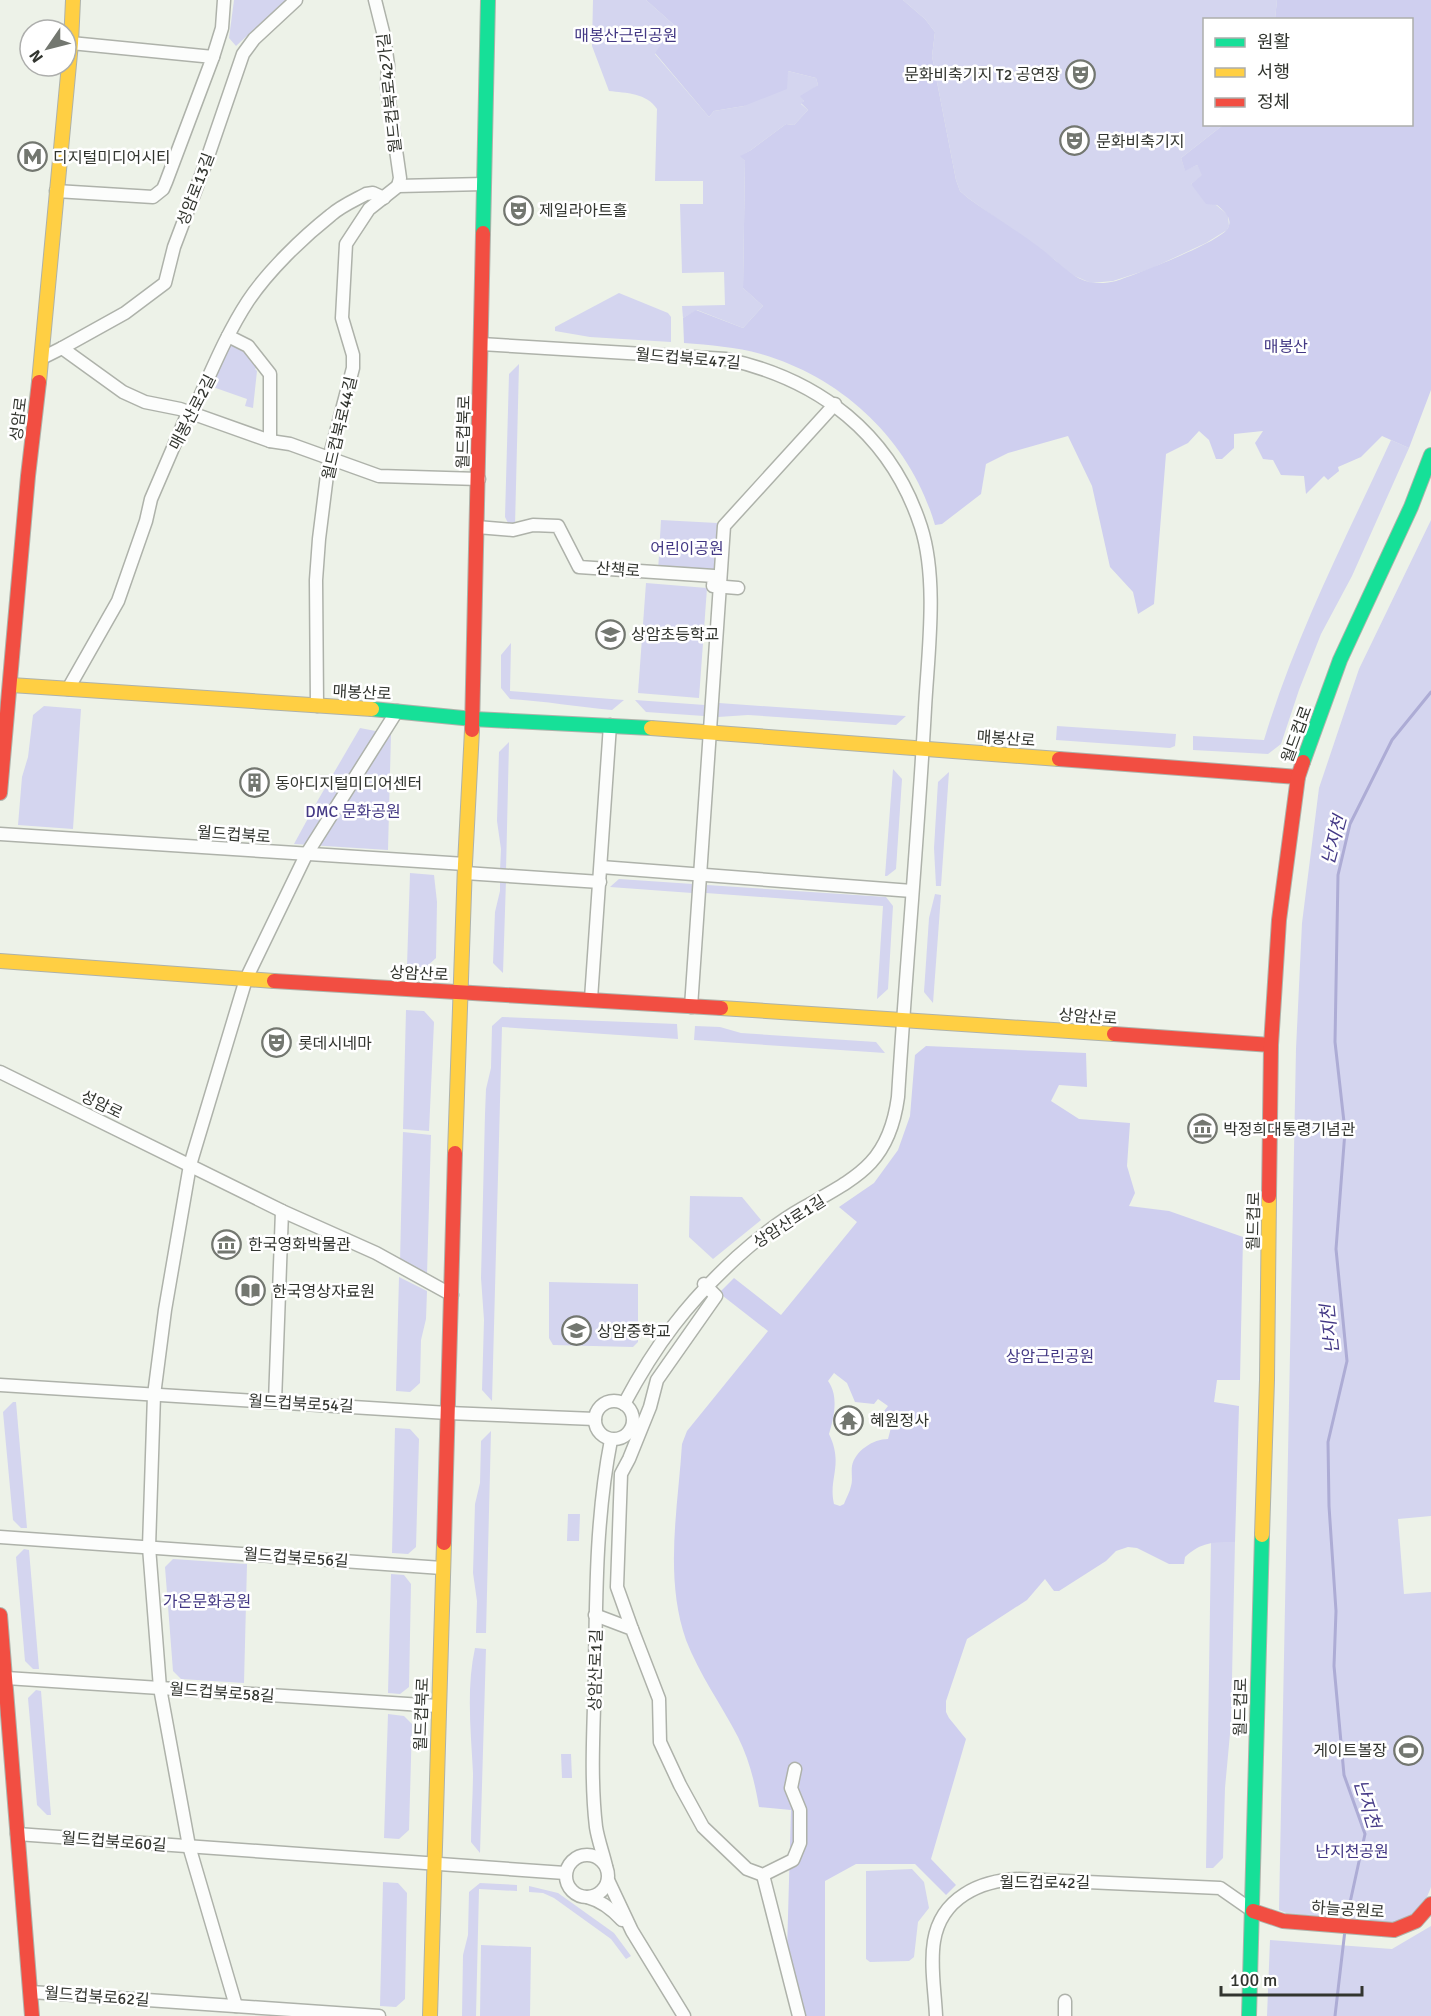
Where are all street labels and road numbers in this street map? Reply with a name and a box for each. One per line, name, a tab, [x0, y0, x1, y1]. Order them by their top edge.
street label: 월드컵북로42가길	[374, 32, 406, 154]
street label: 성암로13길	[173, 150, 219, 228]
street label: 월드컵북로47길	[634, 344, 741, 374]
street label: 매봉산로2길	[165, 371, 220, 454]
street label: 월드컵북로44길	[318, 375, 362, 482]
street label: 월드컵북로	[453, 395, 475, 469]
street label: 성암로	[6, 396, 32, 442]
street label: 산책로	[595, 558, 641, 582]
street label: 매봉산로	[332, 681, 392, 705]
street label: 월드컵로	[1277, 703, 1316, 765]
street label: 매봉산로	[976, 727, 1036, 751]
street label: 월드컵북로	[197, 822, 272, 848]
street label: 상암산로	[389, 962, 449, 986]
street label: 상암산로	[1058, 1005, 1118, 1029]
street label: 성암로	[77, 1086, 126, 1124]
street label: 상암산로1길	[750, 1191, 829, 1253]
street label: 월드컵로	[1243, 1191, 1265, 1251]
street label: 월드컵북로54길	[248, 1391, 354, 1417]
street label: 월드컵북로56길	[243, 1544, 349, 1572]
street label: 상암산로1길	[585, 1629, 607, 1711]
street label: 월드컵북로	[411, 1677, 433, 1751]
street label: 월드컵로	[1230, 1677, 1252, 1737]
street label: 월드컵북로58길	[169, 1679, 275, 1707]
street label: 월드컵북로60길	[61, 1828, 167, 1856]
street label: 월드컵로42길	[1000, 1873, 1090, 1893]
street label: 하늘공원로	[1311, 1897, 1386, 1923]
street label: 월드컵북로62길	[44, 1983, 150, 2011]

